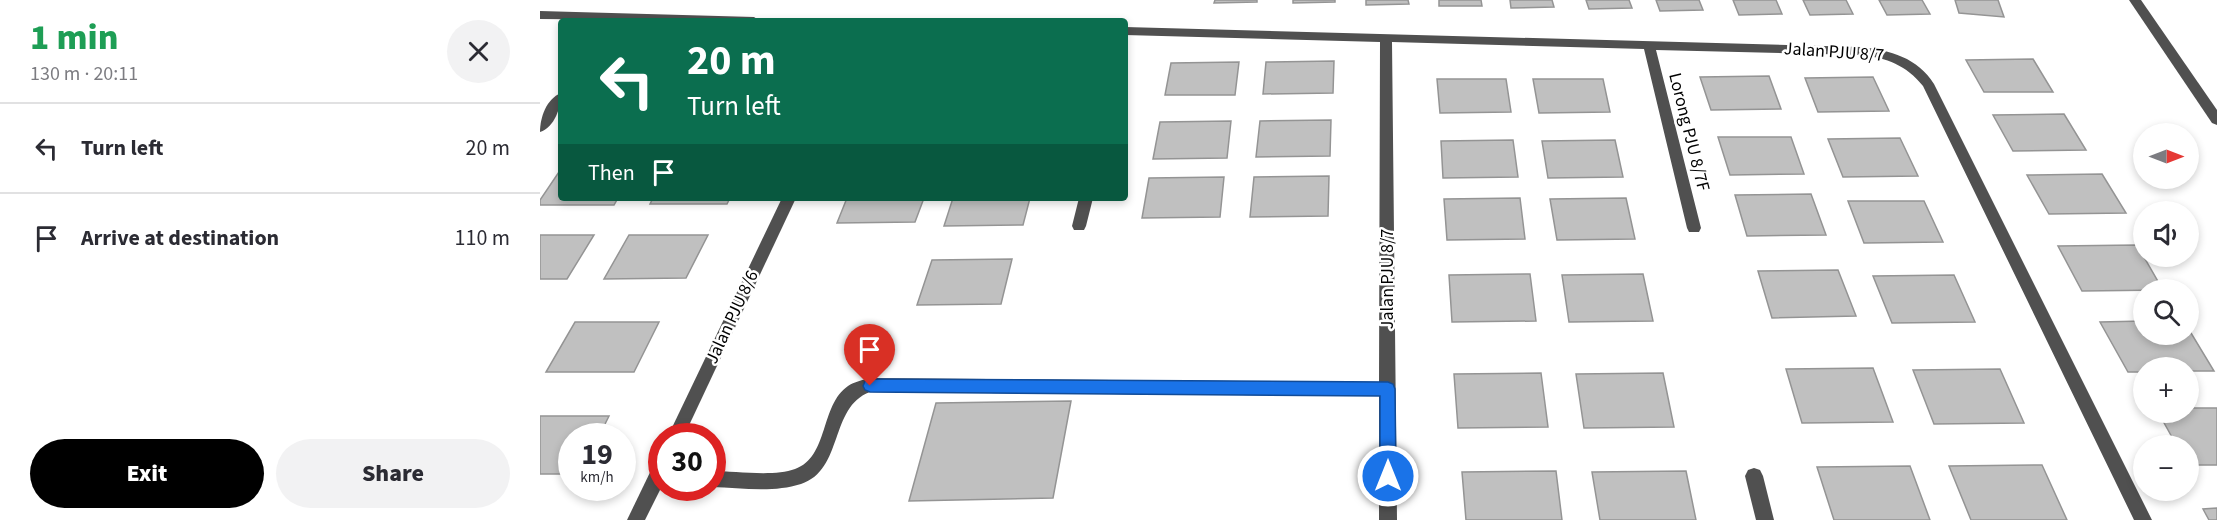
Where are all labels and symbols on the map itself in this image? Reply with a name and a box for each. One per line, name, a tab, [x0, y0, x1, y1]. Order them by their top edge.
street label: Jalan PJU 8/7	[1783, 36, 1885, 68]
street label: Lorong PJU 8/7F	[1662, 70, 1716, 194]
north arrow	[2133, 123, 2199, 189]
street label: Jalan PJU 8/7	[1375, 229, 1400, 329]
street label: Jalan PJU 8/6	[699, 266, 765, 368]
pin	[844, 324, 895, 386]
speed limit sign: 30	[648, 423, 726, 501]
position arrow	[1356, 444, 1420, 508]

